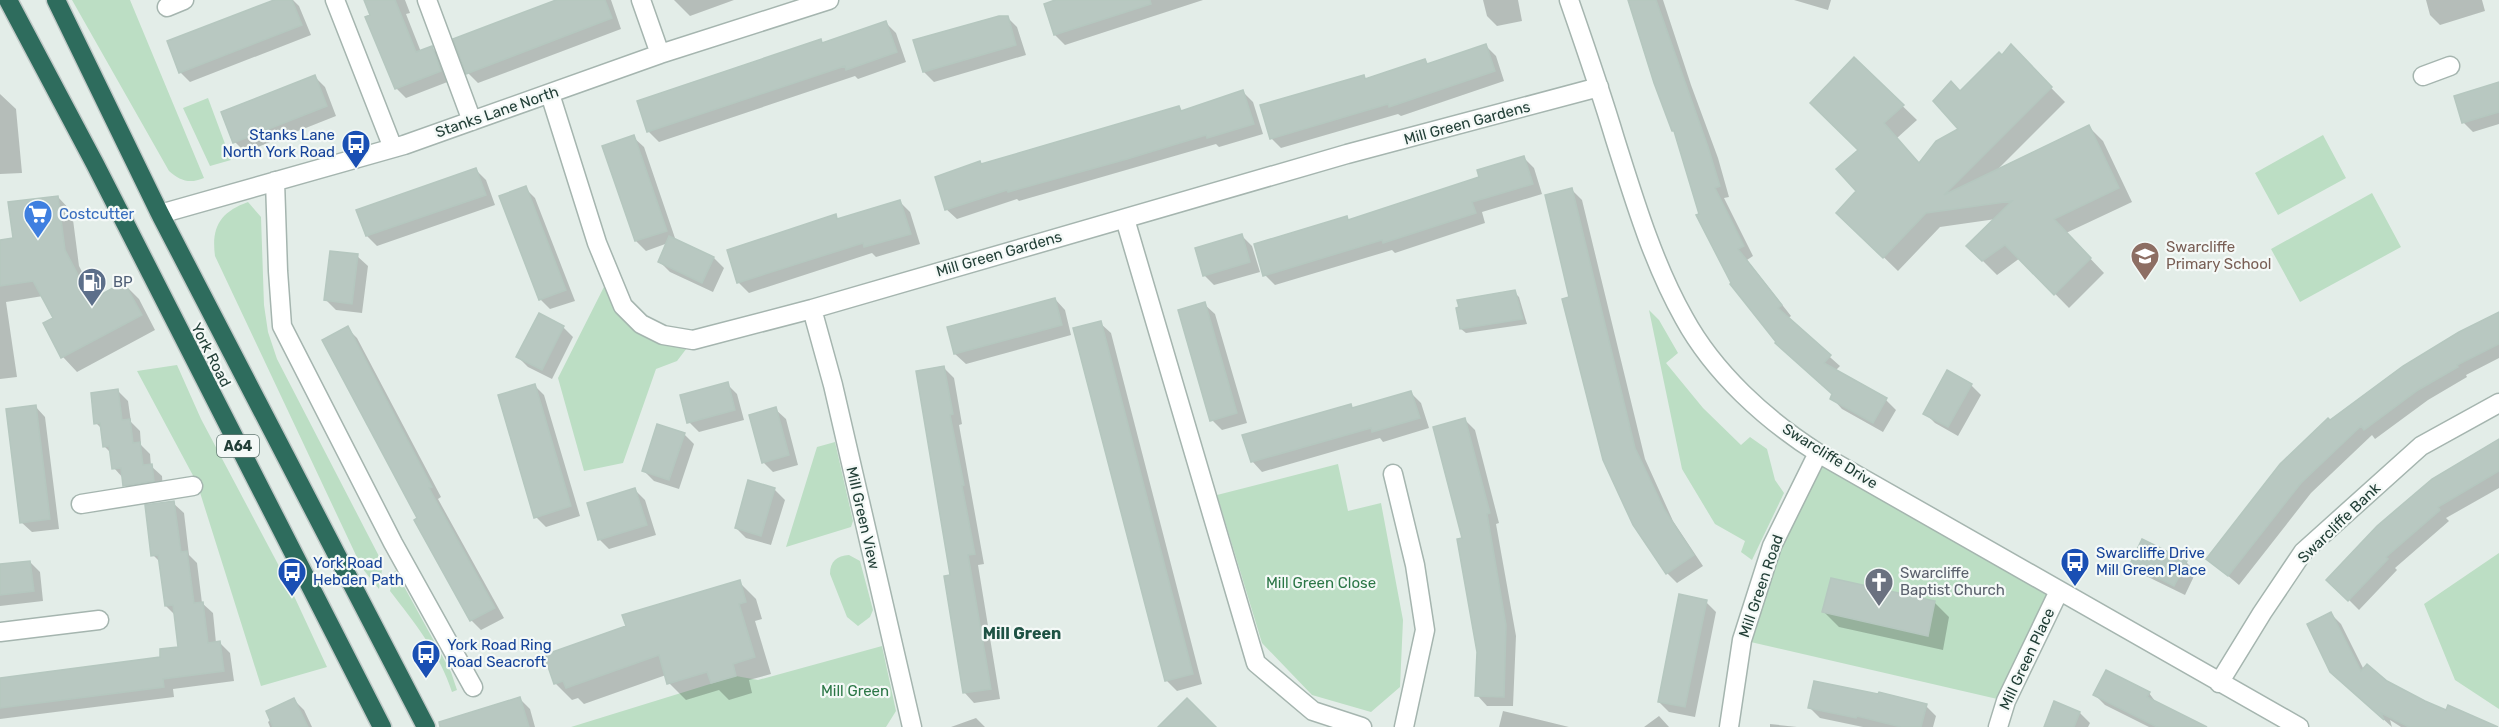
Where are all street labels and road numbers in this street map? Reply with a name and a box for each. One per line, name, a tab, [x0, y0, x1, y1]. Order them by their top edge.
street label: Stanks Lane North	[433, 82, 561, 142]
street label: Mill Green Gardens	[1402, 97, 1532, 149]
street label: Mill Green Gardens	[934, 227, 1064, 281]
street label: York Road	[187, 320, 235, 390]
street label: Swarcliffe Drive	[1779, 420, 1881, 492]
road number: A64	[217, 435, 259, 457]
street label: Mill Green View	[842, 465, 884, 571]
street label: Swarcliffe Bank	[2294, 479, 2384, 567]
street label: Mill Green Road	[1735, 532, 1787, 640]
street label: Mill Green Place	[1996, 605, 2058, 713]

